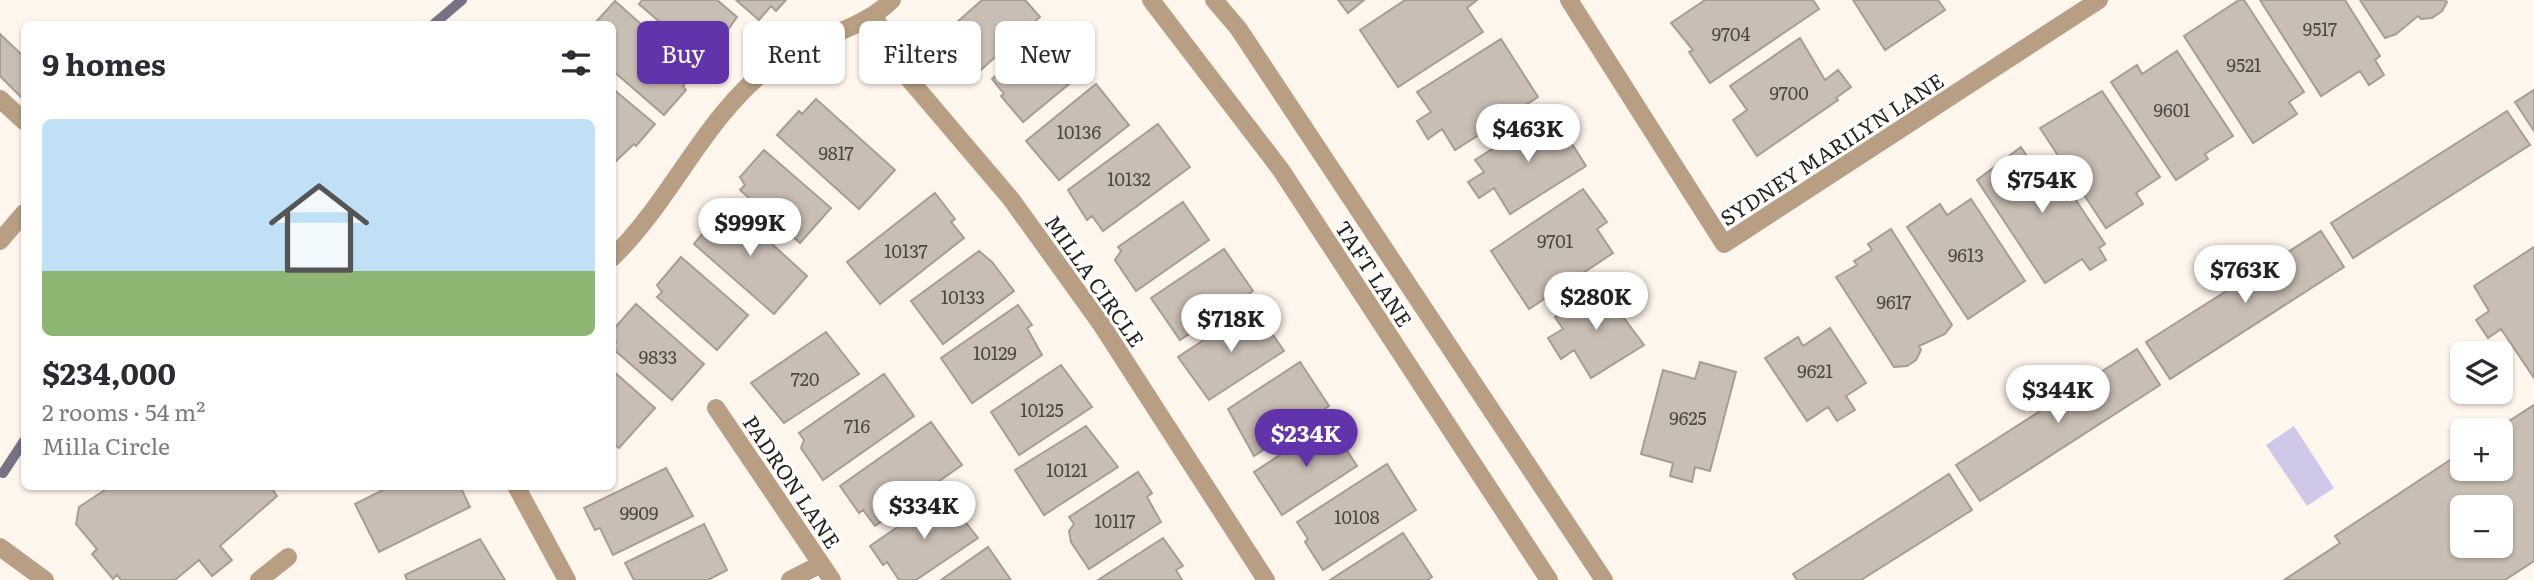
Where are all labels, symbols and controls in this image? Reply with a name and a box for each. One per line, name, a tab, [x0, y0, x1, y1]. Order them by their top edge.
house number: 9517	[2303, 15, 2337, 42]
house number: 9704	[1712, 20, 1750, 47]
chip: Buy	[637, 21, 729, 84]
chip: Rent	[743, 21, 845, 84]
chip: Filters	[859, 21, 981, 84]
chip: New	[995, 21, 1095, 84]
text: 9 homes	[42, 41, 166, 85]
icon: filters	[557, 44, 595, 82]
house number: 9521	[2227, 51, 2261, 78]
street label: SYDNEY MARILYN LANE	[1713, 64, 1949, 232]
house number: 9700	[1769, 79, 1809, 106]
house number: 9601	[2154, 96, 2190, 123]
pin: $463K	[1479, 104, 1577, 164]
text: $463K	[1492, 110, 1564, 144]
house number: 10136	[1057, 118, 1102, 145]
house number: 9817	[818, 139, 854, 166]
pin: $754K	[1993, 156, 2091, 215]
text: $754K	[2007, 161, 2077, 195]
icon: home	[256, 165, 382, 291]
house number: 10132	[1107, 165, 1151, 192]
pin: $999K	[701, 198, 799, 258]
text: $999K	[714, 204, 786, 238]
street label: MILLA CIRCLE	[1039, 208, 1153, 352]
street label: TAFT LANE	[1329, 214, 1421, 332]
house number: 9701	[1537, 227, 1573, 254]
house number: 10137	[884, 237, 928, 264]
house number: 9613	[1948, 241, 1984, 268]
pin: $763K	[2196, 246, 2294, 305]
text: $763K	[2210, 251, 2280, 285]
pin: $280K	[1547, 272, 1645, 332]
text: $280K	[1560, 278, 1632, 312]
house number: 10133	[941, 283, 985, 310]
house number: 9617	[1877, 288, 1912, 315]
pin: $718K	[1182, 294, 1280, 354]
text: $718K	[1197, 300, 1265, 334]
house number: 10129	[973, 339, 1017, 366]
map controls	[2450, 341, 2513, 558]
button: layers	[2450, 341, 2513, 404]
house number: 9833	[639, 343, 677, 370]
text: $234,000	[42, 350, 176, 394]
house number: 9621	[1797, 357, 1833, 384]
house number: 720	[791, 365, 819, 392]
pin: $344K	[2009, 366, 2107, 425]
text: $344K	[2022, 371, 2094, 405]
text: 2 rooms · 54 m²	[42, 394, 205, 428]
house number: 10125	[1020, 396, 1064, 423]
house number: 9625	[1669, 404, 1707, 431]
street label: PADRON LANE	[737, 408, 849, 554]
pin: $234K	[1257, 410, 1355, 469]
house number: 716	[844, 412, 870, 439]
text: $234K	[1271, 415, 1341, 449]
button: +	[2450, 418, 2513, 481]
text: Milla Circle	[42, 428, 170, 462]
house number: 10121	[1046, 456, 1088, 483]
pin: $334K	[875, 482, 973, 541]
text: $334K	[889, 487, 959, 521]
button: −	[2450, 495, 2513, 558]
house number: 9909	[620, 499, 658, 526]
house number: 10108	[1334, 503, 1380, 530]
house number: 10117	[1095, 507, 1135, 534]

